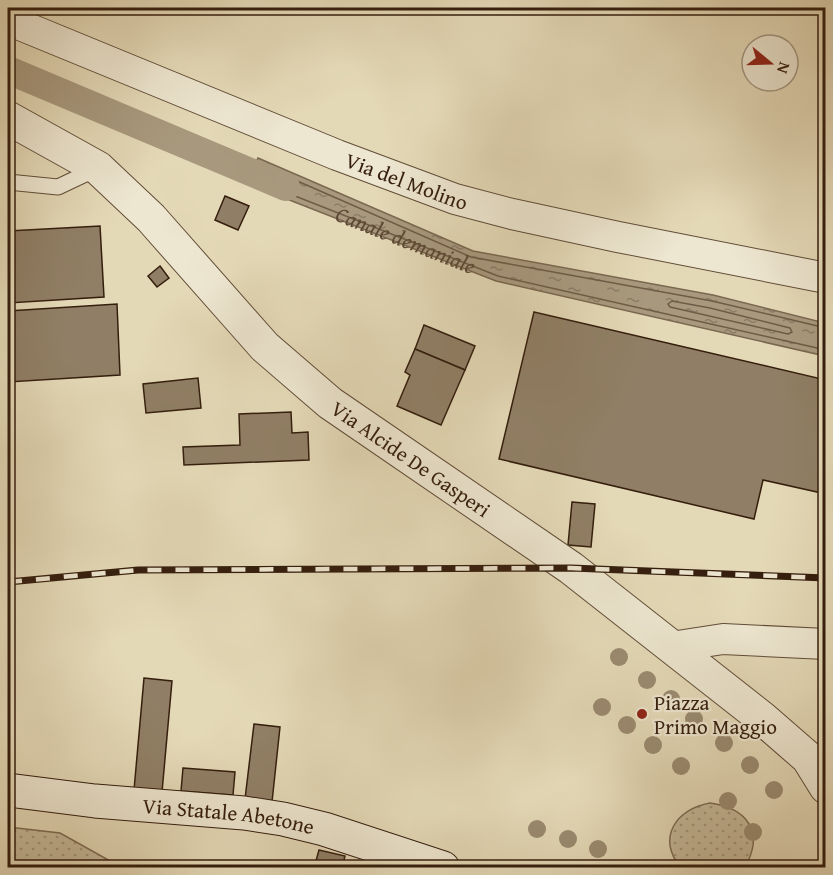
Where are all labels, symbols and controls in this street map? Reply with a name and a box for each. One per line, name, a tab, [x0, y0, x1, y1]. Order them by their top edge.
north arrow	[740, 33, 800, 93]
text: N	[771, 59, 797, 77]
street label: Via del Molino	[341, 144, 471, 217]
water label: Canale demaniale	[331, 198, 481, 282]
street label: Via Alcide De Gasperi	[325, 393, 497, 524]
place label: Piazza Primo Maggio	[654, 687, 777, 742]
marker: Piazza Primo Maggio	[635, 707, 649, 721]
street label: Via Statale Abetone	[141, 789, 318, 842]

